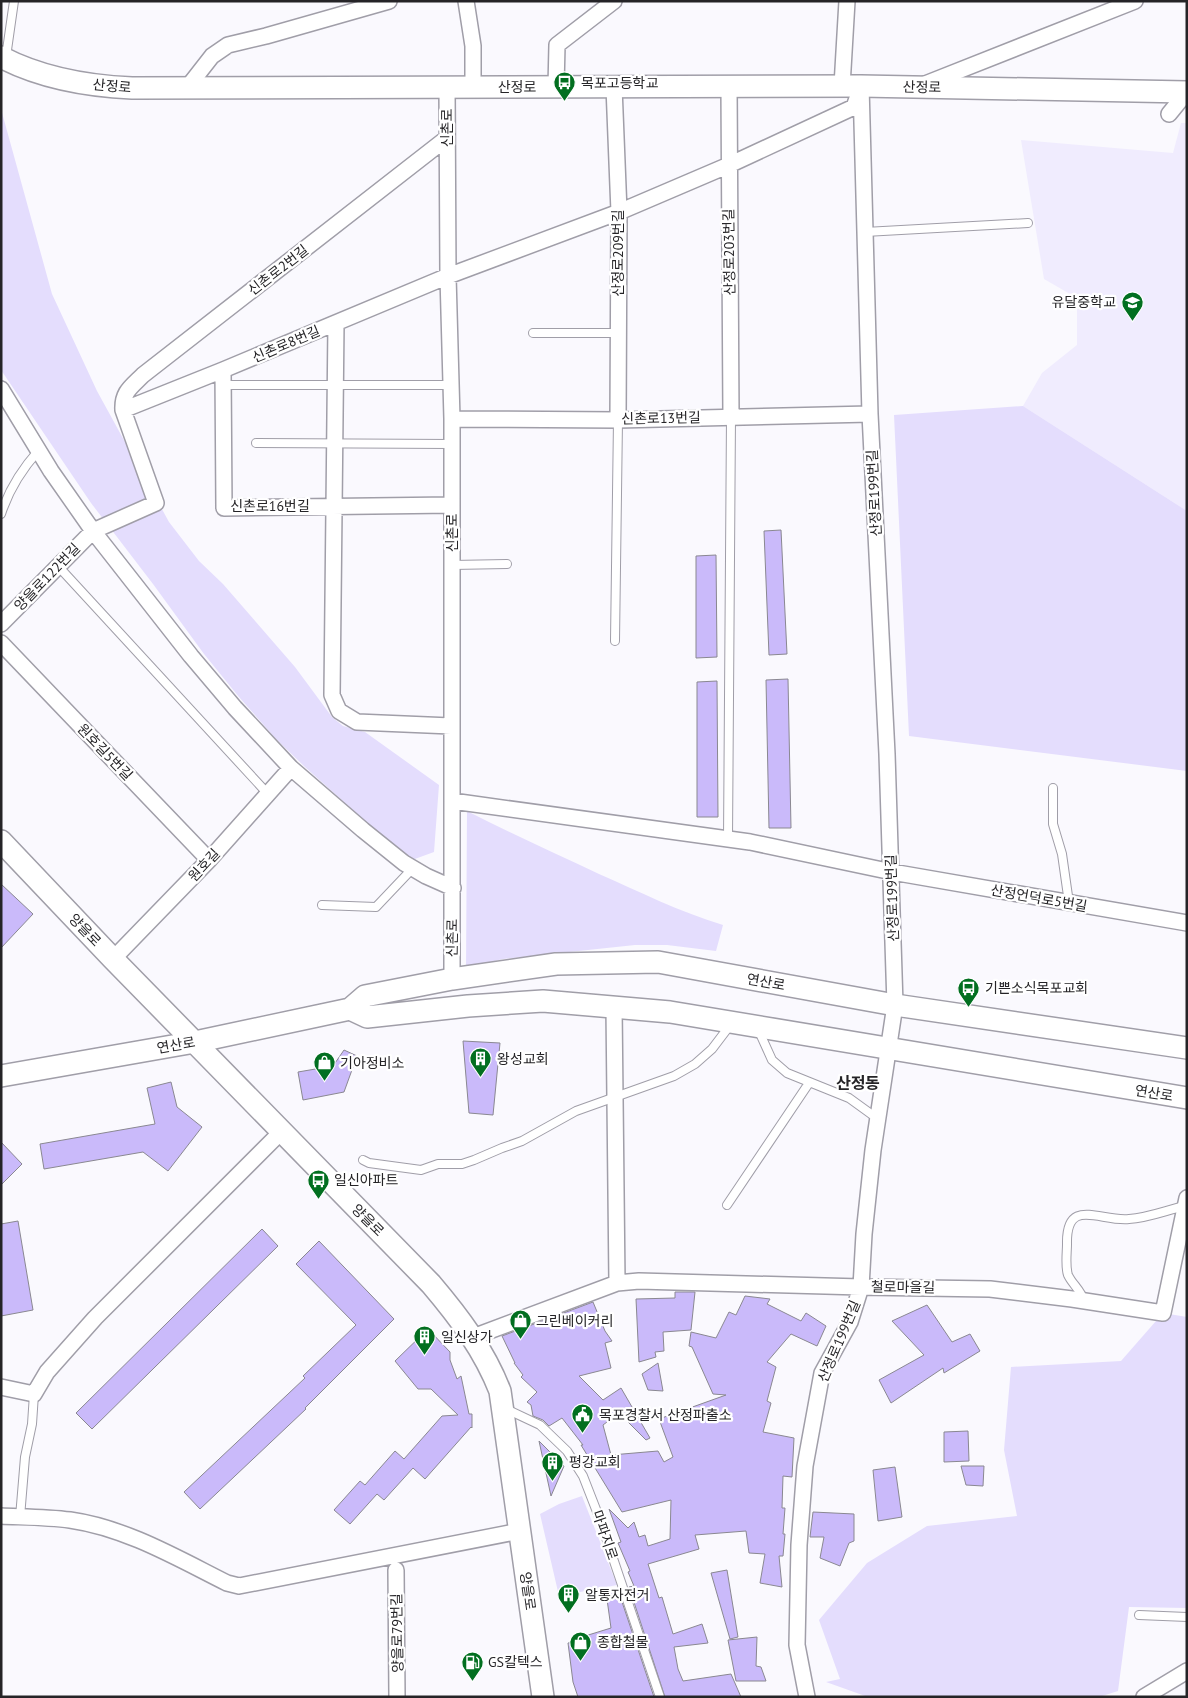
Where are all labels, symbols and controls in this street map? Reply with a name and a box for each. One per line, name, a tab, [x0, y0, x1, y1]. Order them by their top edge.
bus stop icon: 목포고등학교	[553, 71, 577, 102]
place label: 목포고등학교	[581, 74, 658, 92]
street label: 산정로	[92, 75, 132, 97]
street label: 산정로	[498, 78, 536, 96]
street label: 산정로	[903, 78, 942, 96]
street label: 신촌로	[438, 109, 456, 147]
street label: 산정로203번길	[719, 208, 739, 296]
street label: 산정로209번길	[609, 209, 627, 297]
street label: 신촌로2번길	[244, 241, 312, 299]
school or university icon: 유달중학교	[1120, 290, 1144, 321]
place label: 유달중학교	[1052, 293, 1116, 311]
street label: 신촌로8번길	[249, 322, 323, 366]
street label: 신촌로13번길	[621, 408, 701, 428]
street label: 산정로199번길	[863, 449, 885, 537]
street label: 신촌로16번길	[230, 497, 310, 515]
street label: 신촌로	[443, 514, 461, 552]
street label: 양을로122번길	[10, 539, 84, 615]
street label: 원호길5번길	[74, 720, 136, 784]
street label: 원호길	[184, 845, 224, 885]
street label: 산정로199번길	[881, 854, 903, 942]
street label: 산정언덕로5번길	[989, 881, 1089, 915]
street label: 양을로	[65, 910, 105, 950]
street label: 신촌로	[443, 918, 461, 957]
street label: 연산로	[745, 970, 787, 994]
bus stop icon: 기쁜소식목포교회	[957, 976, 981, 1007]
place label: 기쁜소식목포교회	[985, 979, 1088, 997]
street label: 연산로	[155, 1033, 197, 1057]
building icon: 왕성교회	[469, 1047, 493, 1078]
place label: 왕성교회	[497, 1050, 549, 1068]
shop icon: 기아정비소	[312, 1051, 336, 1082]
place label: 기아정비소	[340, 1054, 405, 1072]
district label: 산정동	[836, 1073, 880, 1093]
street label: 연산로	[1134, 1081, 1175, 1105]
bus stop icon: 일신아파트	[306, 1168, 330, 1199]
place label: 일신아파트	[334, 1171, 399, 1189]
street label: 양을로	[348, 1200, 388, 1240]
street label: 철로마을길	[871, 1277, 935, 1297]
street label: 산정로199번길	[814, 1297, 864, 1385]
shop icon: 그린베이커리	[508, 1309, 532, 1340]
place label: 그린베이커리	[536, 1312, 613, 1330]
building icon: 일신상가	[413, 1325, 437, 1356]
place label: 일신상가	[441, 1328, 493, 1346]
public building icon: 목포경찰서 산정파출소	[571, 1403, 595, 1434]
place label: 목포경찰서 산정파출소	[599, 1406, 732, 1424]
building icon: 평강교회	[541, 1450, 565, 1481]
place label: 평강교회	[569, 1453, 621, 1471]
street label: 마파지로	[588, 1508, 622, 1562]
street label: 양을로	[516, 1571, 540, 1612]
building icon: 알통자전거	[557, 1583, 581, 1614]
place label: 알통자전거	[585, 1586, 649, 1604]
street label: 양을로79번길	[387, 1593, 407, 1673]
shop icon: 종합철물	[569, 1630, 593, 1661]
place label: 종합철물	[597, 1633, 649, 1651]
fuel station icon: GS칼텍스	[460, 1650, 484, 1681]
place label: GS칼텍스	[488, 1653, 543, 1671]

